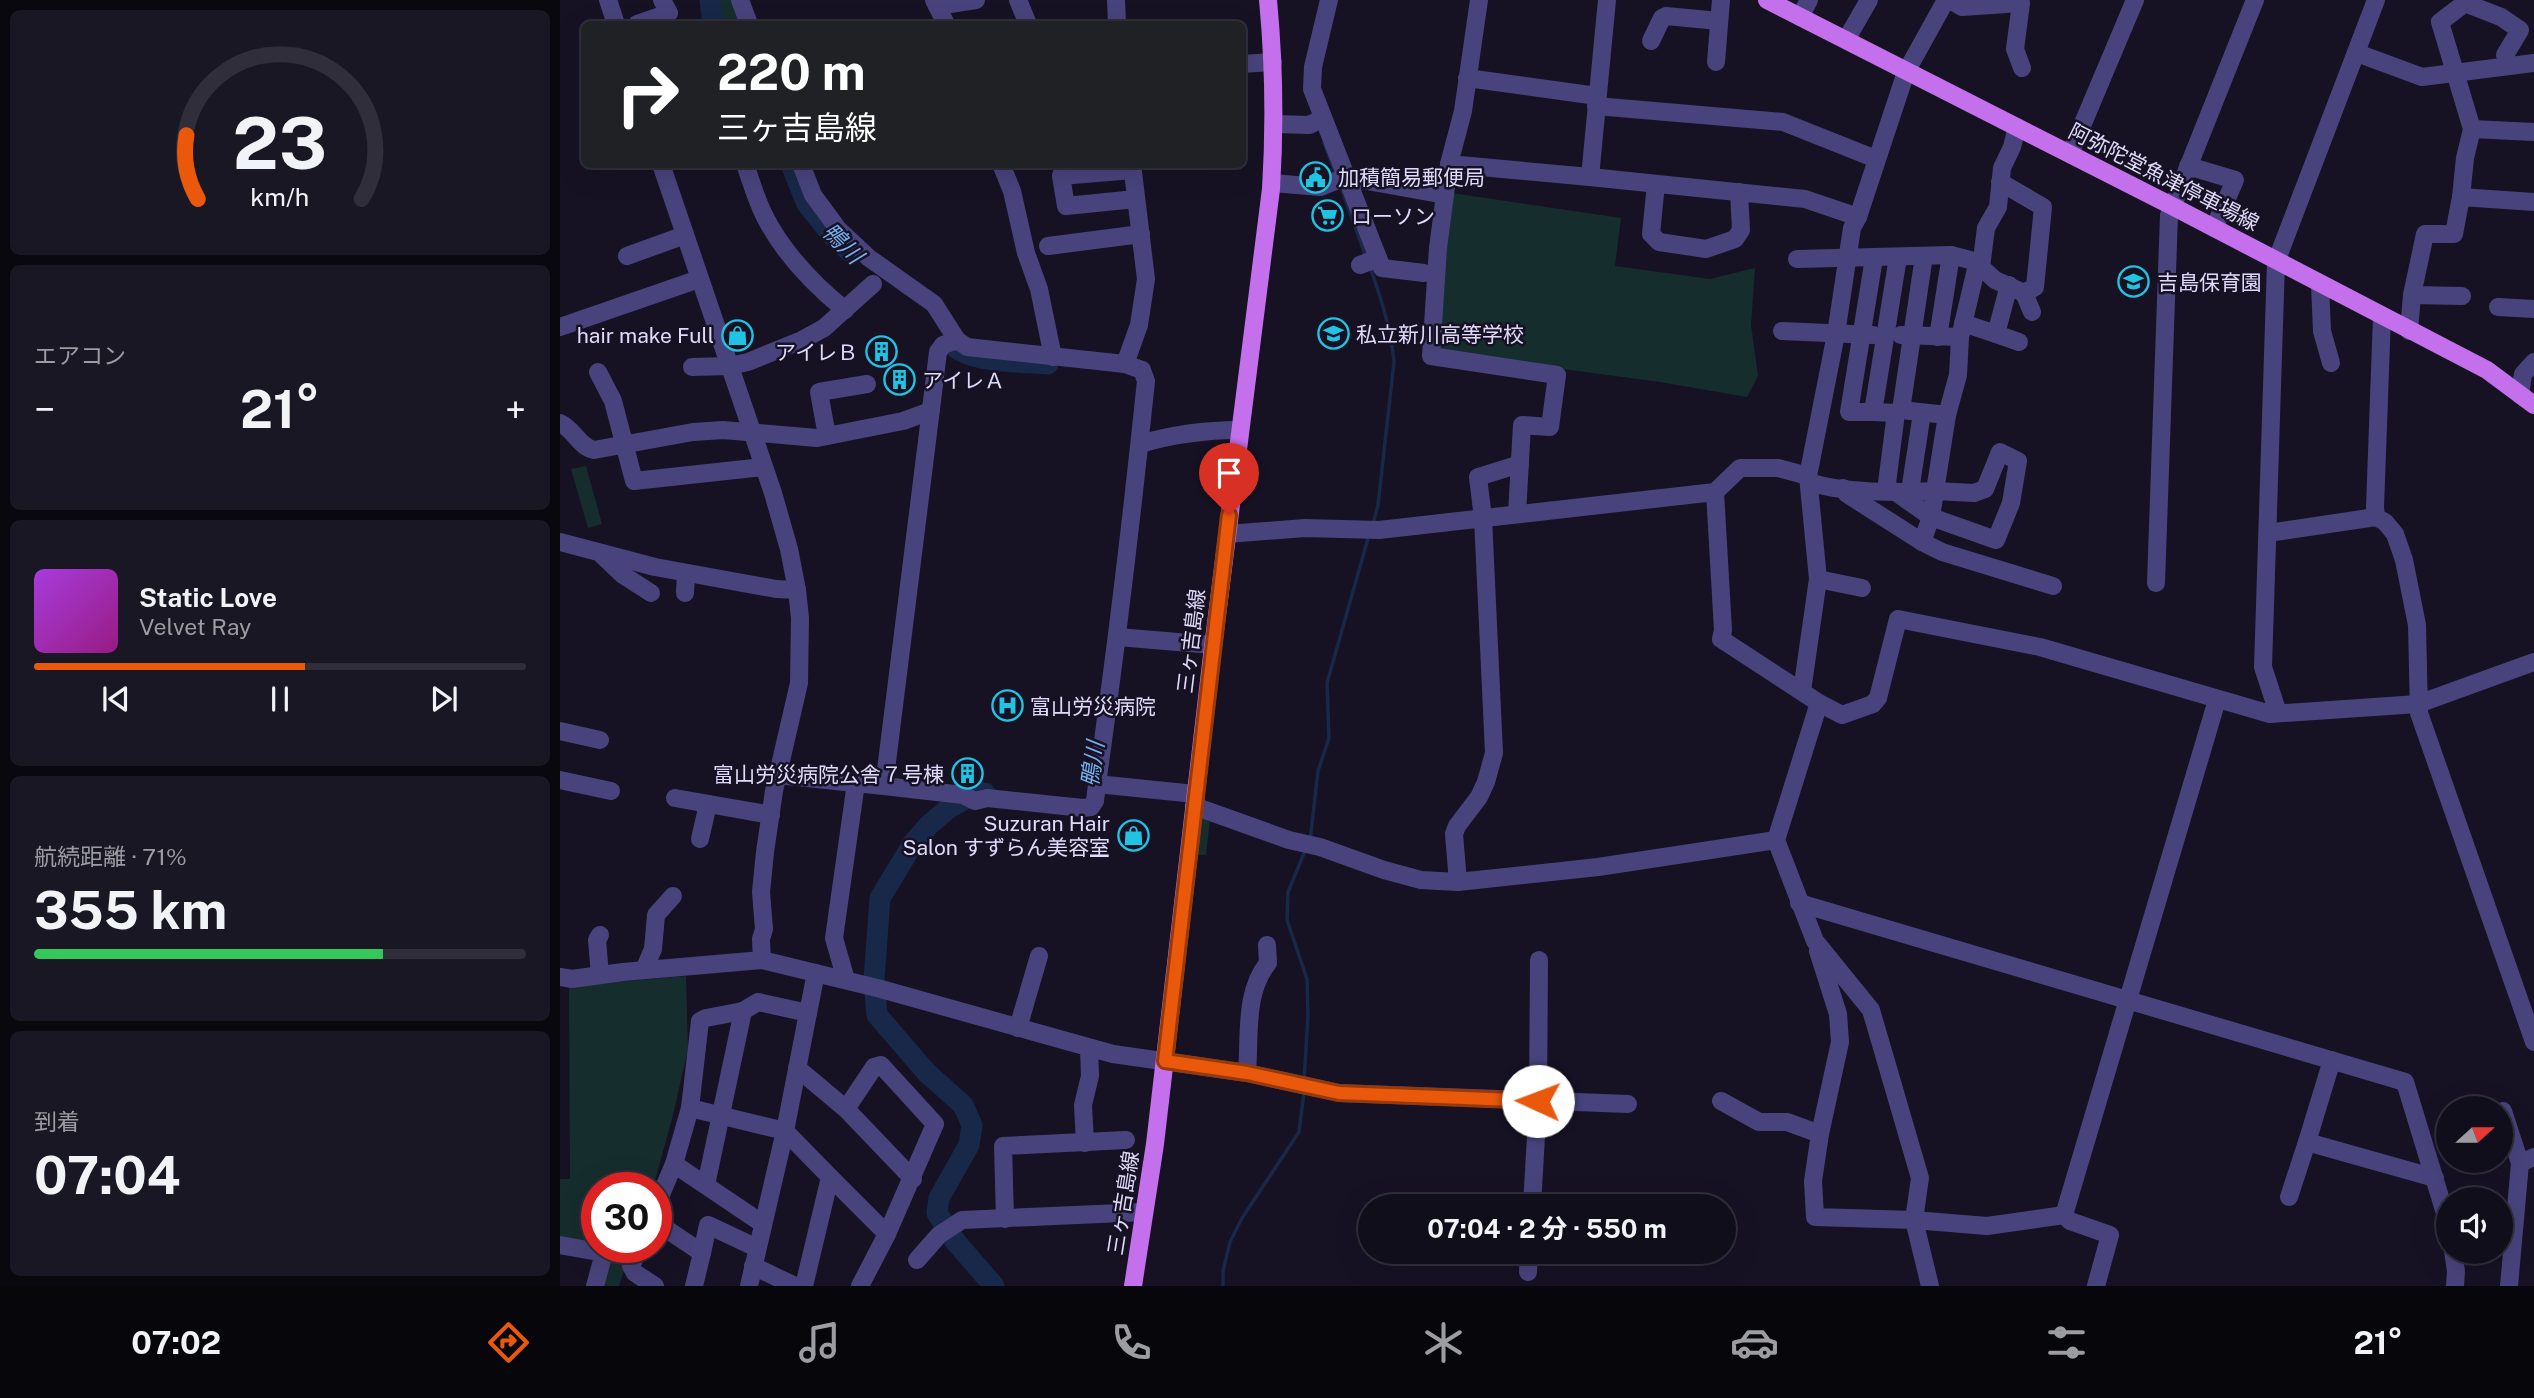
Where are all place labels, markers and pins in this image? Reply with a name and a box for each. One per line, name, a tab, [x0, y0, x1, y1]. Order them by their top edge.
public building icon: 加積簡易郵便局	[1298, 160, 1332, 194]
place label: 加積簡易郵便局	[1338, 165, 1485, 190]
supermarket icon: ローソン	[1311, 199, 1345, 233]
place label: ローソン	[1351, 204, 1435, 229]
school or university icon: 吉島保育園	[2117, 265, 2151, 299]
place label: 吉島保育園	[2157, 270, 2262, 295]
school or university icon: 私立新川高等学校	[1316, 317, 1350, 351]
shop icon: hair make Full	[720, 318, 754, 352]
place label: 私立新川高等学校	[1356, 322, 1524, 347]
place label: hair make Full	[577, 323, 714, 348]
building icon: アイレＢ	[864, 335, 898, 369]
place label: アイレＢ	[775, 340, 858, 365]
building icon: アイレＡ	[882, 363, 916, 397]
place label: アイレＡ	[922, 368, 1005, 393]
pin	[1199, 443, 1259, 515]
hospital icon: 富山労災病院	[990, 689, 1024, 723]
place label: 富山労災病院	[1030, 694, 1156, 719]
building icon: 富山労災病院公舎７号棟	[950, 757, 984, 791]
place label: 富山労災病院公舎７号棟	[713, 762, 944, 787]
place label: Suzuran Hair Salon すずらん美容室	[902, 811, 1110, 860]
shop icon: Suzuran Hair Salon すずらん美容室	[1116, 818, 1150, 852]

